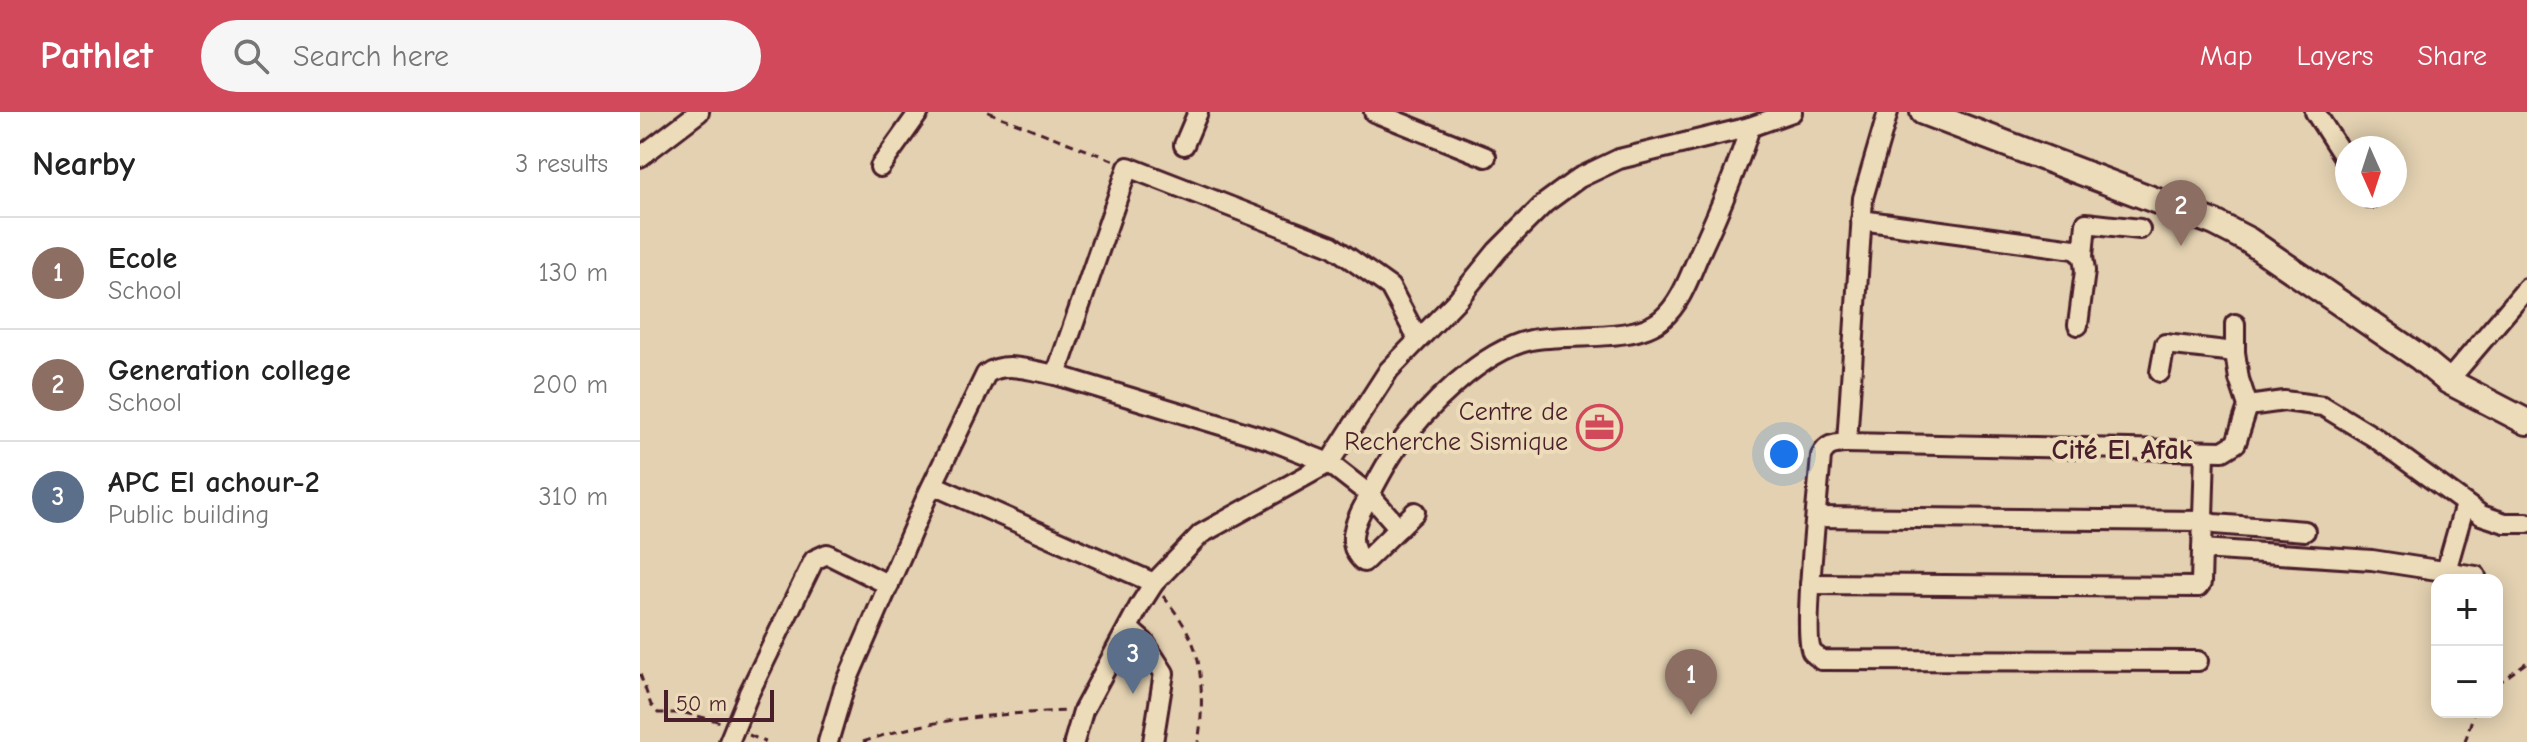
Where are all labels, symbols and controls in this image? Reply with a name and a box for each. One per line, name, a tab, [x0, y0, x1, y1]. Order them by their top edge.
search box	[201, 20, 761, 92]
text: Pathlet	[40, 34, 153, 78]
icon: search	[229, 34, 273, 78]
text: Search here	[293, 39, 449, 74]
text: Map	[2200, 40, 2253, 72]
text: Layers	[2297, 40, 2373, 72]
text: Share	[2417, 40, 2487, 72]
north arrow	[2335, 136, 2407, 208]
text: Nearby	[32, 144, 135, 184]
text: 3 results	[515, 149, 608, 179]
pin: 2	[2155, 180, 2207, 246]
text: Ecole	[108, 241, 177, 276]
text: 1	[53, 258, 63, 288]
text: 130 m	[539, 258, 608, 288]
text: School	[108, 276, 182, 306]
text: Generation college	[108, 353, 351, 388]
text: 2	[52, 370, 64, 400]
text: 200 m	[533, 370, 608, 400]
text: School	[108, 388, 182, 418]
place label: Centre de Recherche Sismique	[1344, 397, 1568, 457]
office icon: Centre de Recherche Sismique	[1575, 403, 1623, 451]
your location	[1764, 434, 1804, 474]
district label: Cité El Afak	[2052, 434, 2193, 466]
text: APC El achour-2	[108, 465, 320, 500]
text: 3	[52, 482, 64, 512]
text: 310 m	[539, 482, 608, 512]
text: Public building	[108, 500, 269, 530]
map controls	[2431, 574, 2503, 718]
button: +	[2431, 574, 2503, 646]
pin: 3	[1107, 628, 1159, 694]
button: −	[2431, 646, 2503, 718]
pin: 1	[1665, 649, 1717, 715]
scale bar	[664, 686, 774, 722]
text: 50 m	[676, 691, 727, 717]

